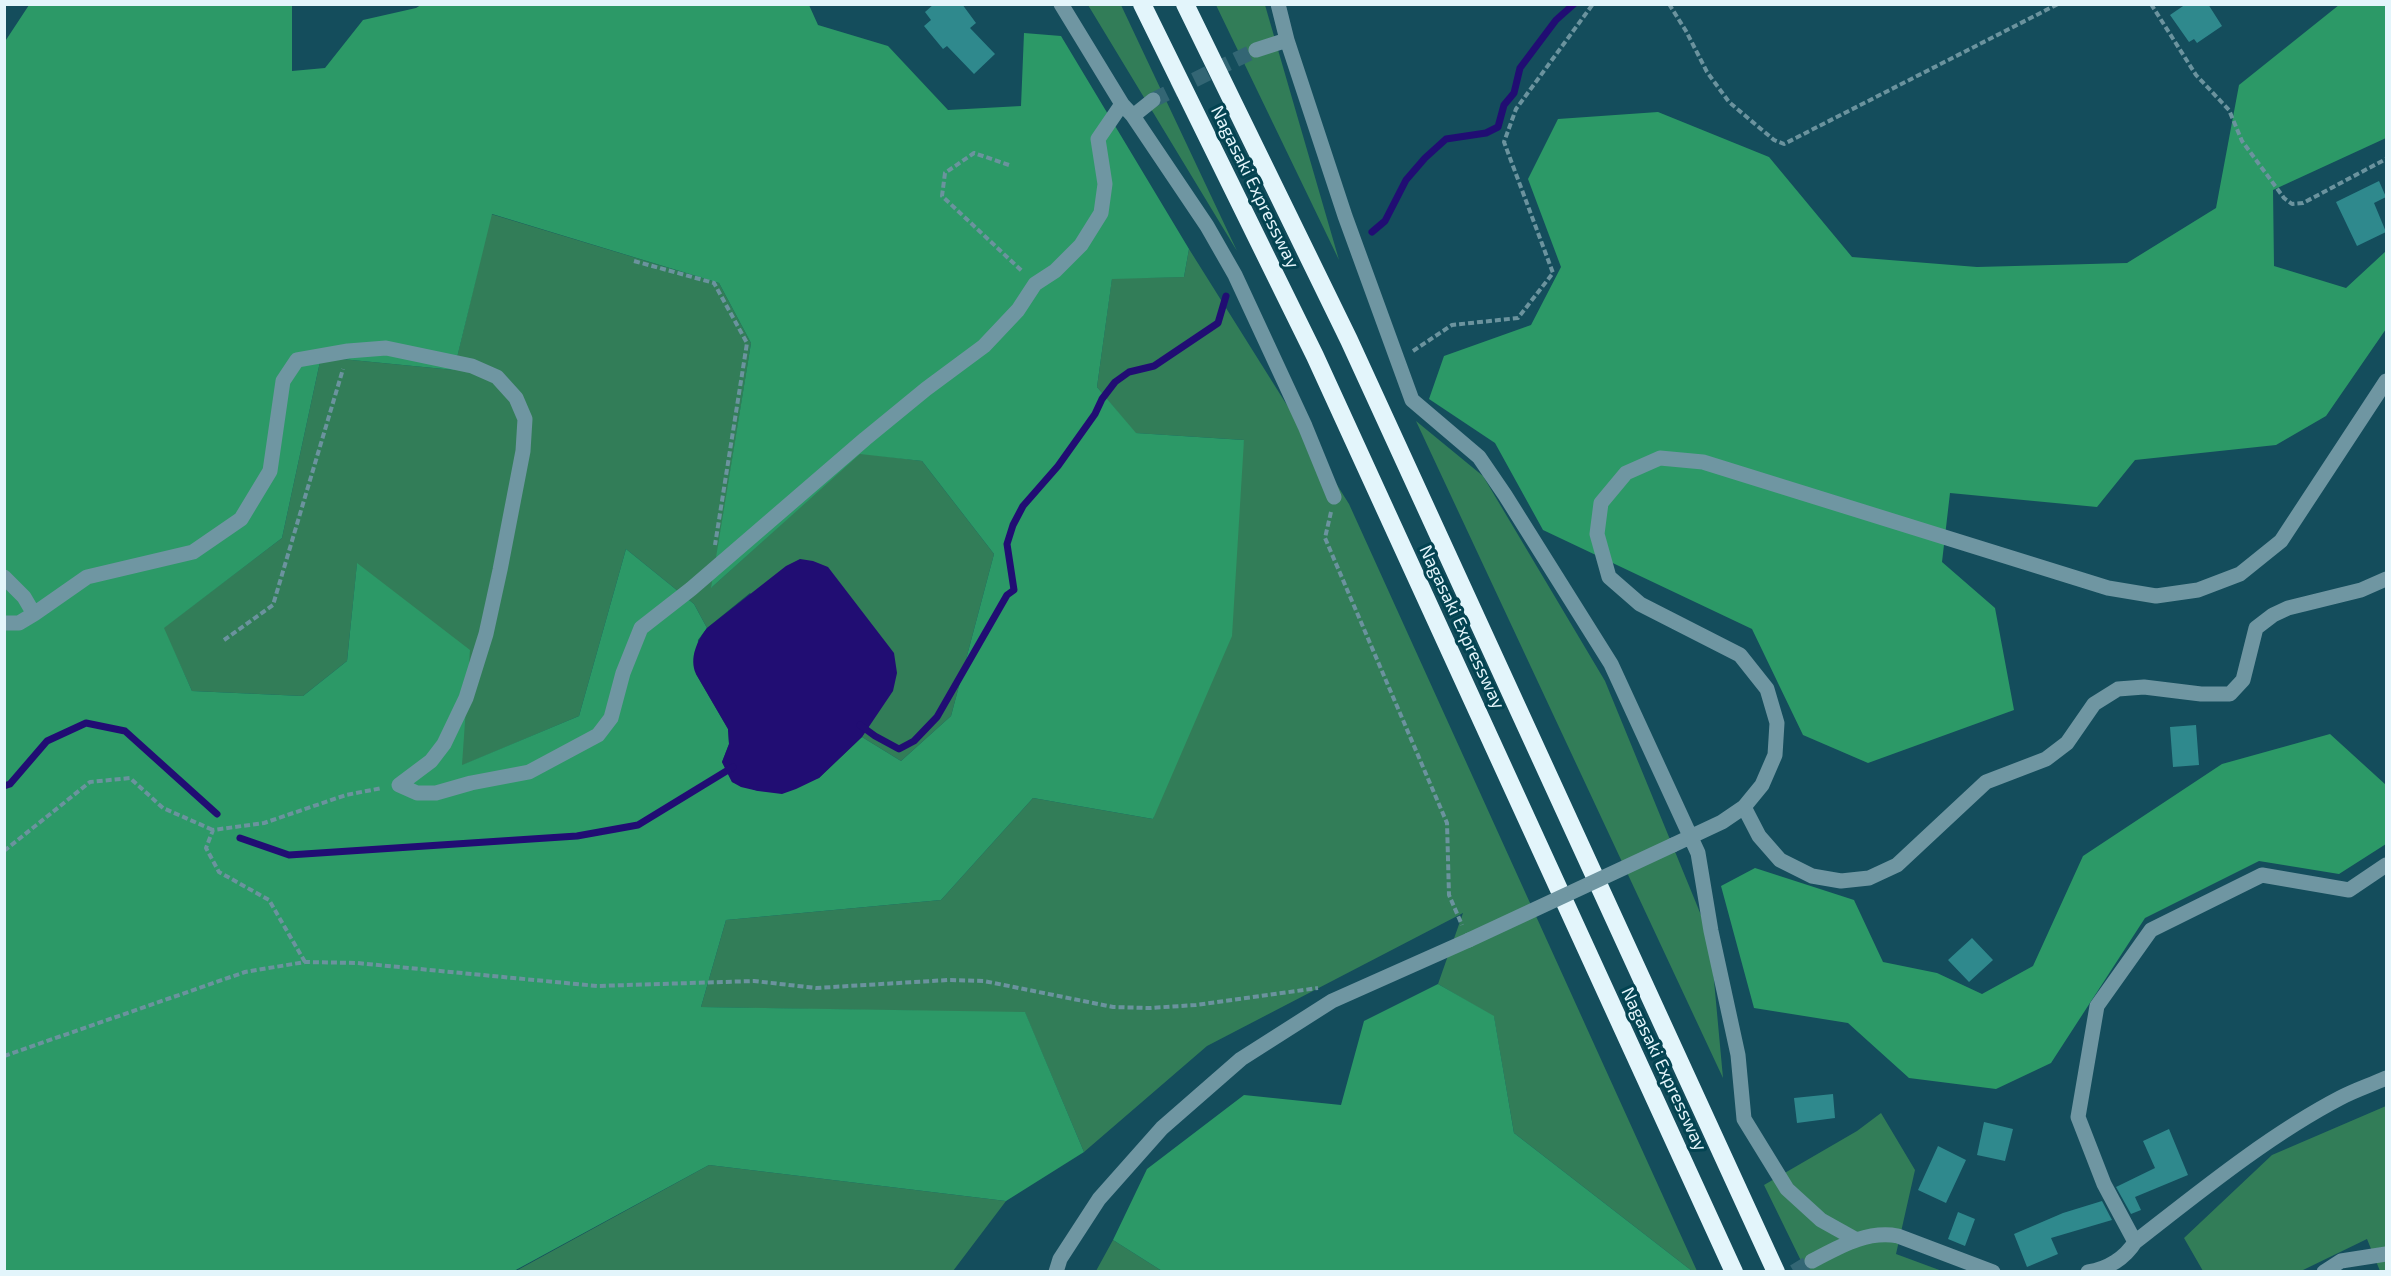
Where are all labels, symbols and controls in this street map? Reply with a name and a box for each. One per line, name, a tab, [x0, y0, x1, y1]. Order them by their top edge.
street label: Nagasaki Expressway	[1206, 102, 1304, 272]
street label: Nagasaki Expressway	[1415, 542, 1509, 712]
street label: Nagasaki Expressway	[1617, 984, 1711, 1154]

